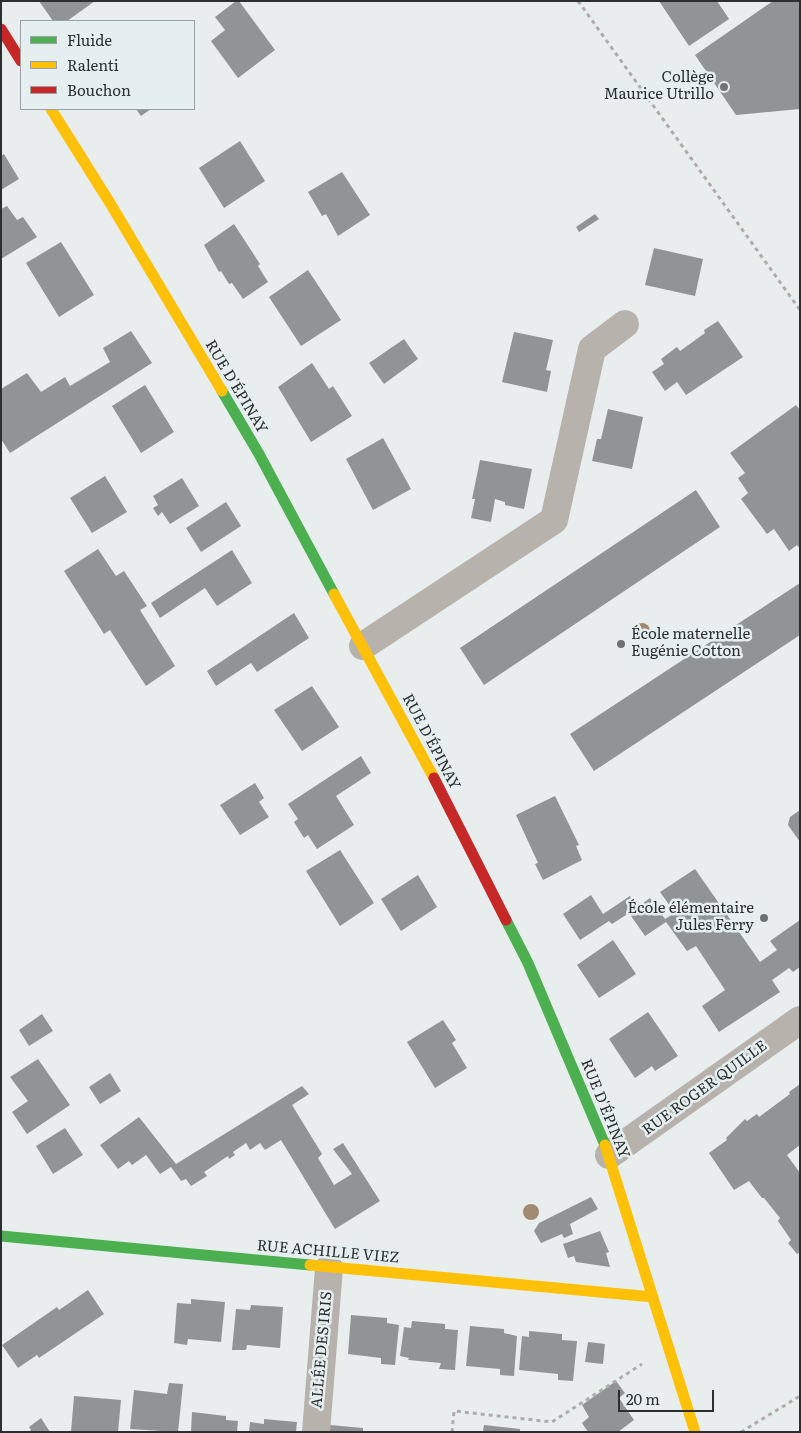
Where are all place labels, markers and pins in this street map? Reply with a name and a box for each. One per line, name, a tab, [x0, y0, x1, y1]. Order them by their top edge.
place label: Collège Maurice Utrillo	[604, 69, 714, 104]
marker: Collège Maurice Utrillo	[718, 81, 730, 93]
place label: École maternelle Eugénie Cotton	[631, 626, 750, 661]
marker: École maternelle Eugénie Cotton	[615, 638, 627, 650]
place label: École élémentaire Jules Ferry	[627, 900, 754, 935]
marker: École élémentaire Jules Ferry	[758, 912, 770, 924]

